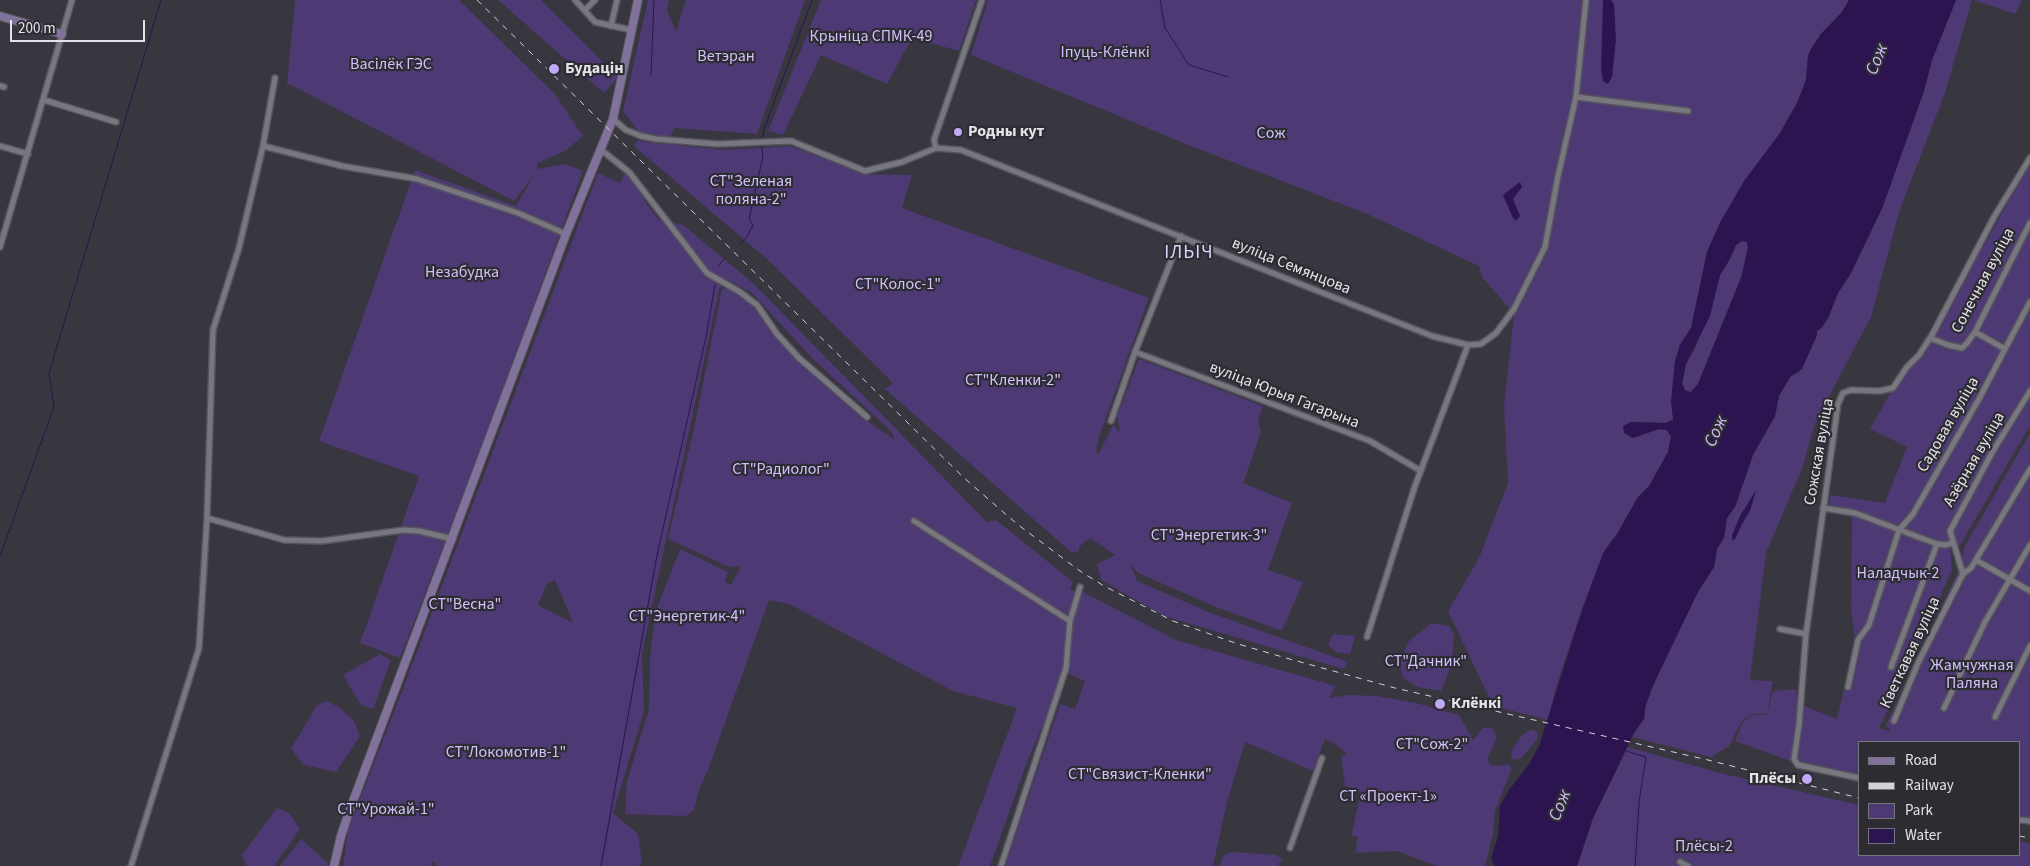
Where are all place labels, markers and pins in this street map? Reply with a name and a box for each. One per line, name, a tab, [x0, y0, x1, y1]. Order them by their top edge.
place label: Будацін	[565, 59, 624, 79]
marker: Будацін	[547, 62, 561, 76]
place label: Родны кут	[968, 122, 1044, 142]
marker: Родны кут	[952, 126, 964, 138]
place label: Клёнкі	[1451, 694, 1501, 714]
marker: Клёнкі	[1433, 697, 1447, 711]
place label: Плёсы	[1749, 769, 1796, 789]
marker: Плёсы	[1800, 772, 1814, 786]

